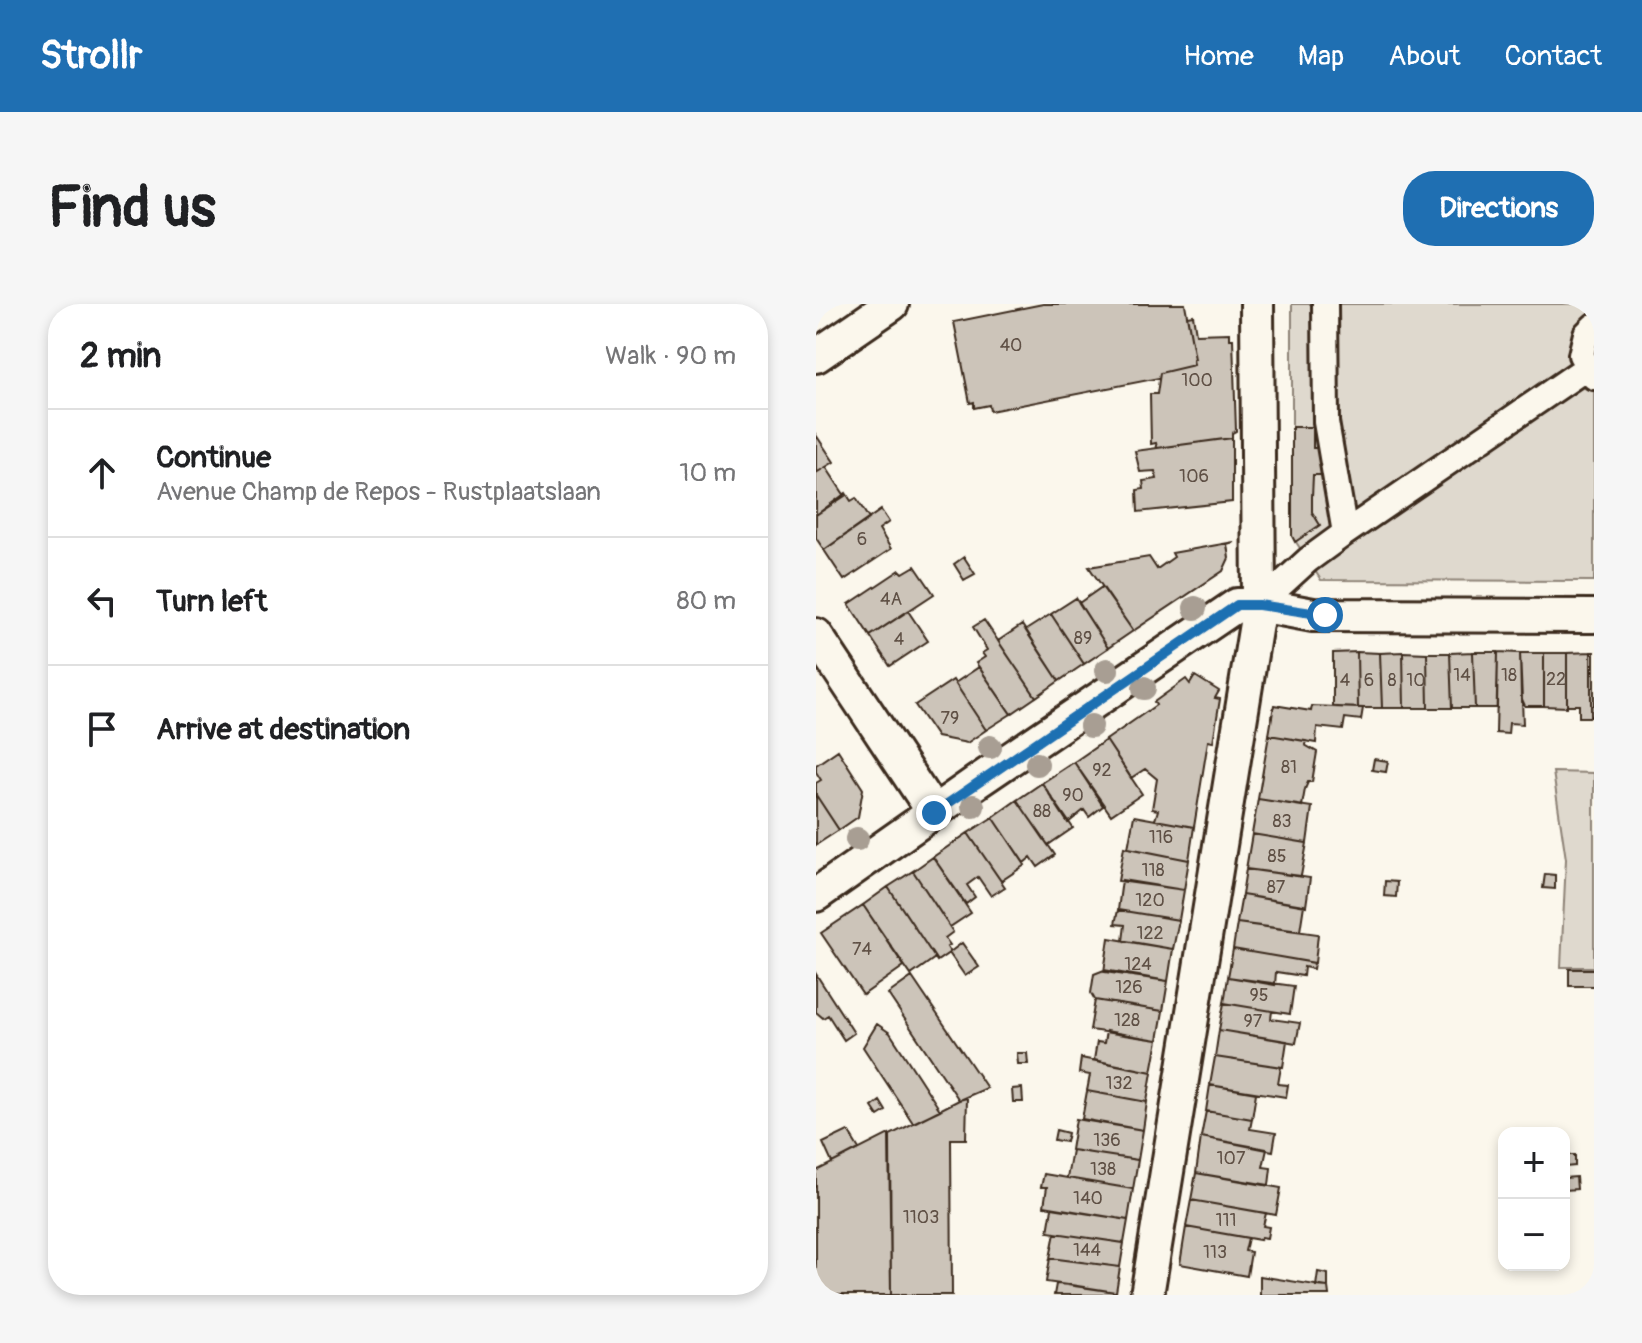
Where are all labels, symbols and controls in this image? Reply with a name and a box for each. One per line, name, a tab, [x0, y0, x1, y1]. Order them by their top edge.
text: Strollr	[40, 32, 142, 80]
text: Home	[1183, 39, 1254, 74]
text: Map	[1298, 39, 1344, 74]
text: About	[1388, 39, 1461, 74]
text: Contact	[1505, 39, 1602, 74]
button: Directions	[1403, 171, 1594, 246]
text: Find us	[48, 174, 216, 243]
house number: 40	[1000, 334, 1022, 357]
text: 2 min	[80, 335, 162, 378]
text: Walk · 90 m	[605, 340, 736, 372]
house number: 100	[1181, 369, 1213, 392]
text: Continue	[156, 439, 271, 476]
icon: ahead	[80, 451, 124, 495]
text: 10 m	[679, 457, 736, 489]
house number: 106	[1179, 465, 1209, 488]
text: Avenue Champ de Repos - Rustplaatslaan	[156, 476, 601, 508]
house number: 6	[857, 528, 867, 551]
icon: left	[80, 579, 124, 623]
text: Turn left	[156, 583, 267, 620]
text: 80 m	[676, 585, 736, 617]
house number: 4A	[880, 588, 902, 611]
route start	[1307, 597, 1343, 633]
house number: 89	[1074, 627, 1092, 650]
house number: 4	[894, 628, 905, 651]
house number: 14	[1453, 664, 1471, 687]
house number: 18	[1501, 664, 1517, 687]
house number: 22	[1546, 668, 1566, 691]
house number: 4	[1340, 669, 1351, 692]
house number: 6	[1364, 669, 1374, 692]
house number: 8	[1387, 669, 1397, 692]
house number: 10	[1406, 669, 1426, 692]
icon: arrive	[80, 707, 124, 751]
house number: 79	[941, 707, 959, 730]
text: Arrive at destination	[156, 711, 410, 748]
house number: 81	[1281, 756, 1297, 779]
house number: 92	[1092, 759, 1112, 782]
house number: 90	[1062, 784, 1084, 807]
route end	[916, 795, 952, 831]
house number: 88	[1033, 800, 1051, 823]
house number: 83	[1272, 810, 1292, 833]
house number: 116	[1149, 826, 1173, 849]
house number: 85	[1268, 845, 1286, 868]
house number: 118	[1141, 859, 1165, 882]
house number: 87	[1267, 876, 1286, 899]
house number: 120	[1135, 889, 1165, 912]
house number: 122	[1136, 922, 1164, 945]
house number: 74	[852, 938, 873, 961]
house number: 124	[1124, 953, 1152, 976]
house number: 126	[1115, 976, 1143, 999]
house number: 95	[1249, 984, 1269, 1007]
house number: 128	[1114, 1009, 1140, 1032]
house number: 97	[1244, 1010, 1263, 1033]
house number: 132	[1105, 1072, 1133, 1095]
map controls	[1498, 1127, 1570, 1271]
button: +	[1498, 1127, 1570, 1199]
house number: 136	[1093, 1129, 1121, 1152]
house number: 107	[1217, 1147, 1246, 1170]
house number: 138	[1090, 1158, 1116, 1181]
house number: 140	[1073, 1187, 1103, 1210]
button: −	[1498, 1199, 1570, 1271]
house number: 1103	[903, 1206, 939, 1229]
house number: 111	[1215, 1209, 1237, 1232]
house number: 144	[1073, 1239, 1102, 1262]
house number: 113	[1203, 1241, 1227, 1264]

